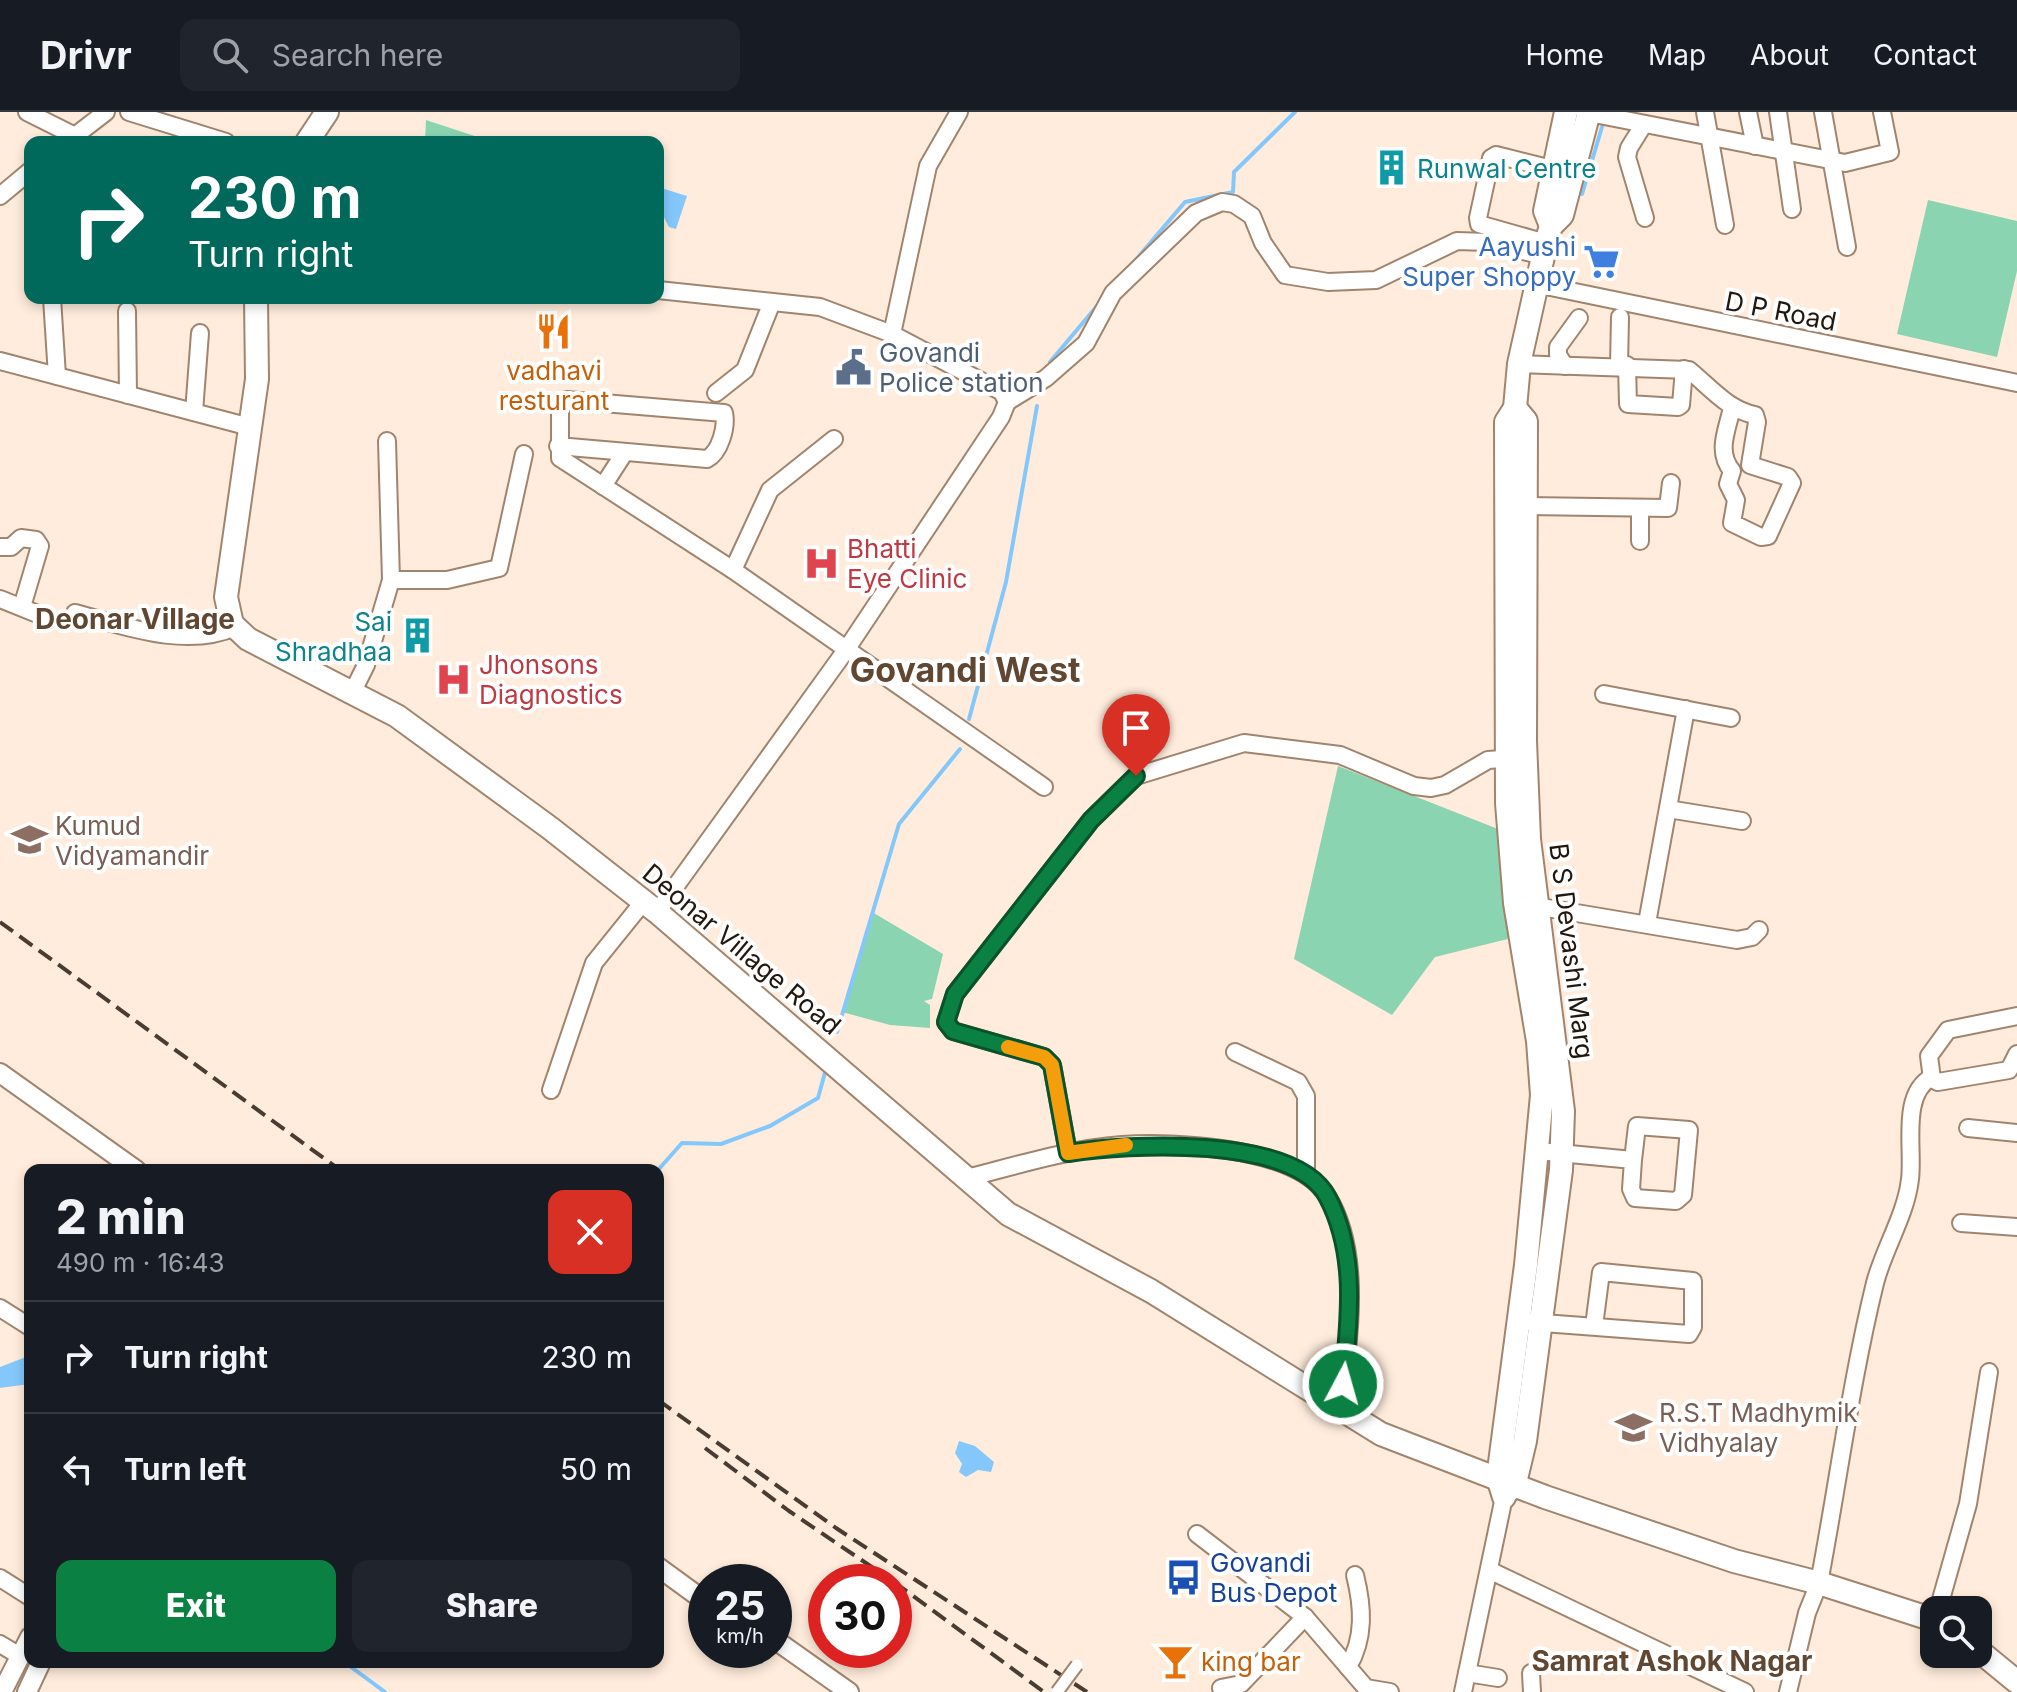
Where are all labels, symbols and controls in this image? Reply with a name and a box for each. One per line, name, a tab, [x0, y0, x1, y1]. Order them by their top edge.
search box	[180, 19, 740, 91]
text: Drivr	[40, 32, 132, 78]
icon: search	[208, 33, 252, 77]
text: Search here	[272, 37, 443, 73]
text: Home	[1525, 38, 1604, 72]
text: Map	[1648, 38, 1706, 72]
text: About	[1750, 38, 1829, 72]
text: Contact	[1873, 38, 1977, 72]
building icon: Runwal Centre	[1372, 149, 1410, 187]
place label: Runwal Centre	[1417, 153, 1597, 184]
text: 230 m	[188, 164, 362, 232]
icon: right	[56, 168, 160, 272]
place label: Aayushi Super Shoppy	[1402, 231, 1576, 292]
text: Turn right	[188, 232, 353, 276]
supermarket icon: Aayushi Super Shoppy	[1583, 242, 1621, 280]
street label: D P Road	[1723, 285, 1839, 337]
restaurant icon: vadhavi resturant	[535, 312, 573, 350]
place label: Govandi Police station	[879, 337, 1044, 398]
public building icon: Govandi Police station	[834, 348, 872, 386]
place label: vadhavi resturant	[499, 355, 609, 416]
place label: Bhatti Eye Clinic	[847, 533, 967, 594]
hospital icon: Bhatti Eye Clinic	[802, 544, 840, 582]
district label: Deonar Village	[35, 602, 235, 636]
place label: Sai Shradhaa	[275, 606, 392, 667]
building icon: Sai Shradhaa	[399, 617, 437, 655]
place label: Jhonsons Diagnostics	[479, 649, 623, 710]
district label: Govandi West	[850, 649, 1080, 690]
hospital icon: Jhonsons Diagnostics	[434, 660, 472, 698]
pin	[1102, 694, 1170, 776]
icon: arrive	[1114, 706, 1158, 750]
place label: Kumud Vidyamandir	[55, 810, 209, 871]
school or university icon: Kumud Vidyamandir	[10, 821, 48, 859]
street label: B S Devashi Marg	[1543, 841, 1601, 1061]
street label: Deonar Village Road	[637, 857, 847, 1041]
text: 2 min	[56, 1187, 186, 1246]
button: close	[548, 1190, 632, 1274]
text: 490 m · 16:43	[56, 1247, 225, 1278]
icon: right	[56, 1335, 100, 1379]
text: Turn right	[124, 1339, 268, 1375]
text: 230 m	[542, 1339, 632, 1375]
position arrow	[1301, 1342, 1385, 1426]
place label: R.S.T Madhymik Vidhyalay	[1659, 1397, 1858, 1458]
school or university icon: R.S.T Madhymik Vidhyalay	[1614, 1408, 1652, 1446]
icon: left	[56, 1447, 100, 1491]
text: Turn left	[124, 1451, 246, 1487]
text: 50 m	[560, 1451, 632, 1487]
place label: Govandi Bus Depot	[1210, 1547, 1337, 1608]
bus stop icon: Govandi Bus Depot	[1165, 1558, 1203, 1596]
button: Exit	[56, 1560, 336, 1652]
button: Share	[352, 1560, 632, 1652]
speed limit sign: 30	[808, 1564, 912, 1668]
text: 25	[715, 1581, 765, 1630]
map controls	[1920, 1596, 1992, 1668]
button: search	[1920, 1596, 1992, 1668]
text: km/h	[716, 1624, 764, 1648]
bar icon: king bar	[1156, 1642, 1194, 1680]
district label: Samrat Ashok Nagar	[1532, 1644, 1813, 1678]
place label: king bar	[1201, 1646, 1301, 1677]

